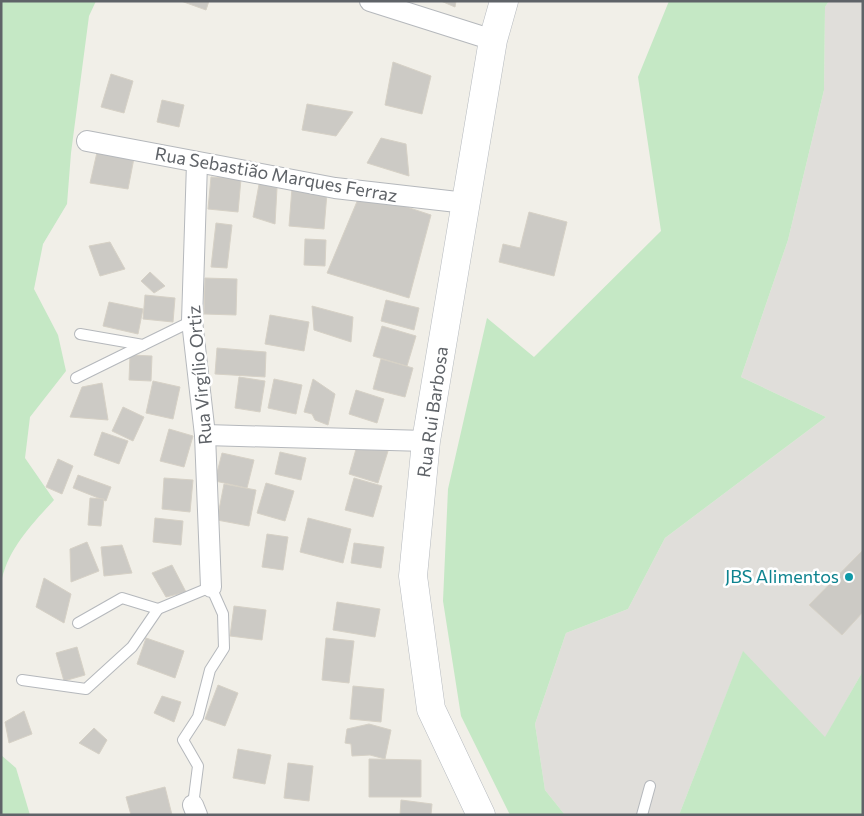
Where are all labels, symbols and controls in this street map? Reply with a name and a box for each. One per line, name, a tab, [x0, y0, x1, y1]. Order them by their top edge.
street label: Rua Sebastião Marques Ferraz	[153, 142, 399, 206]
street label: Rua Virgílio Ortiz	[182, 304, 216, 446]
street label: Rua Rui Barbosa	[412, 345, 452, 479]
place label: JBS Alimentos	[725, 565, 839, 587]
marker: JBS Alimentos	[843, 571, 855, 583]

